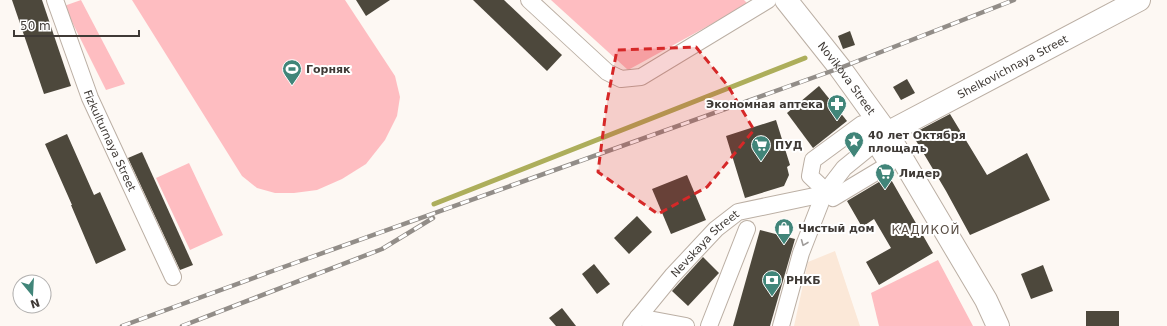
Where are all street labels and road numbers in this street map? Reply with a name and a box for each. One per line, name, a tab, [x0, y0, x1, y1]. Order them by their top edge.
street label: Shelkovichnaya Street	[955, 32, 1071, 102]
street label: Novikova Street	[815, 40, 878, 118]
street label: Fizkulturnaya Street	[81, 88, 139, 194]
street label: Nevskaya Street	[668, 207, 742, 280]

